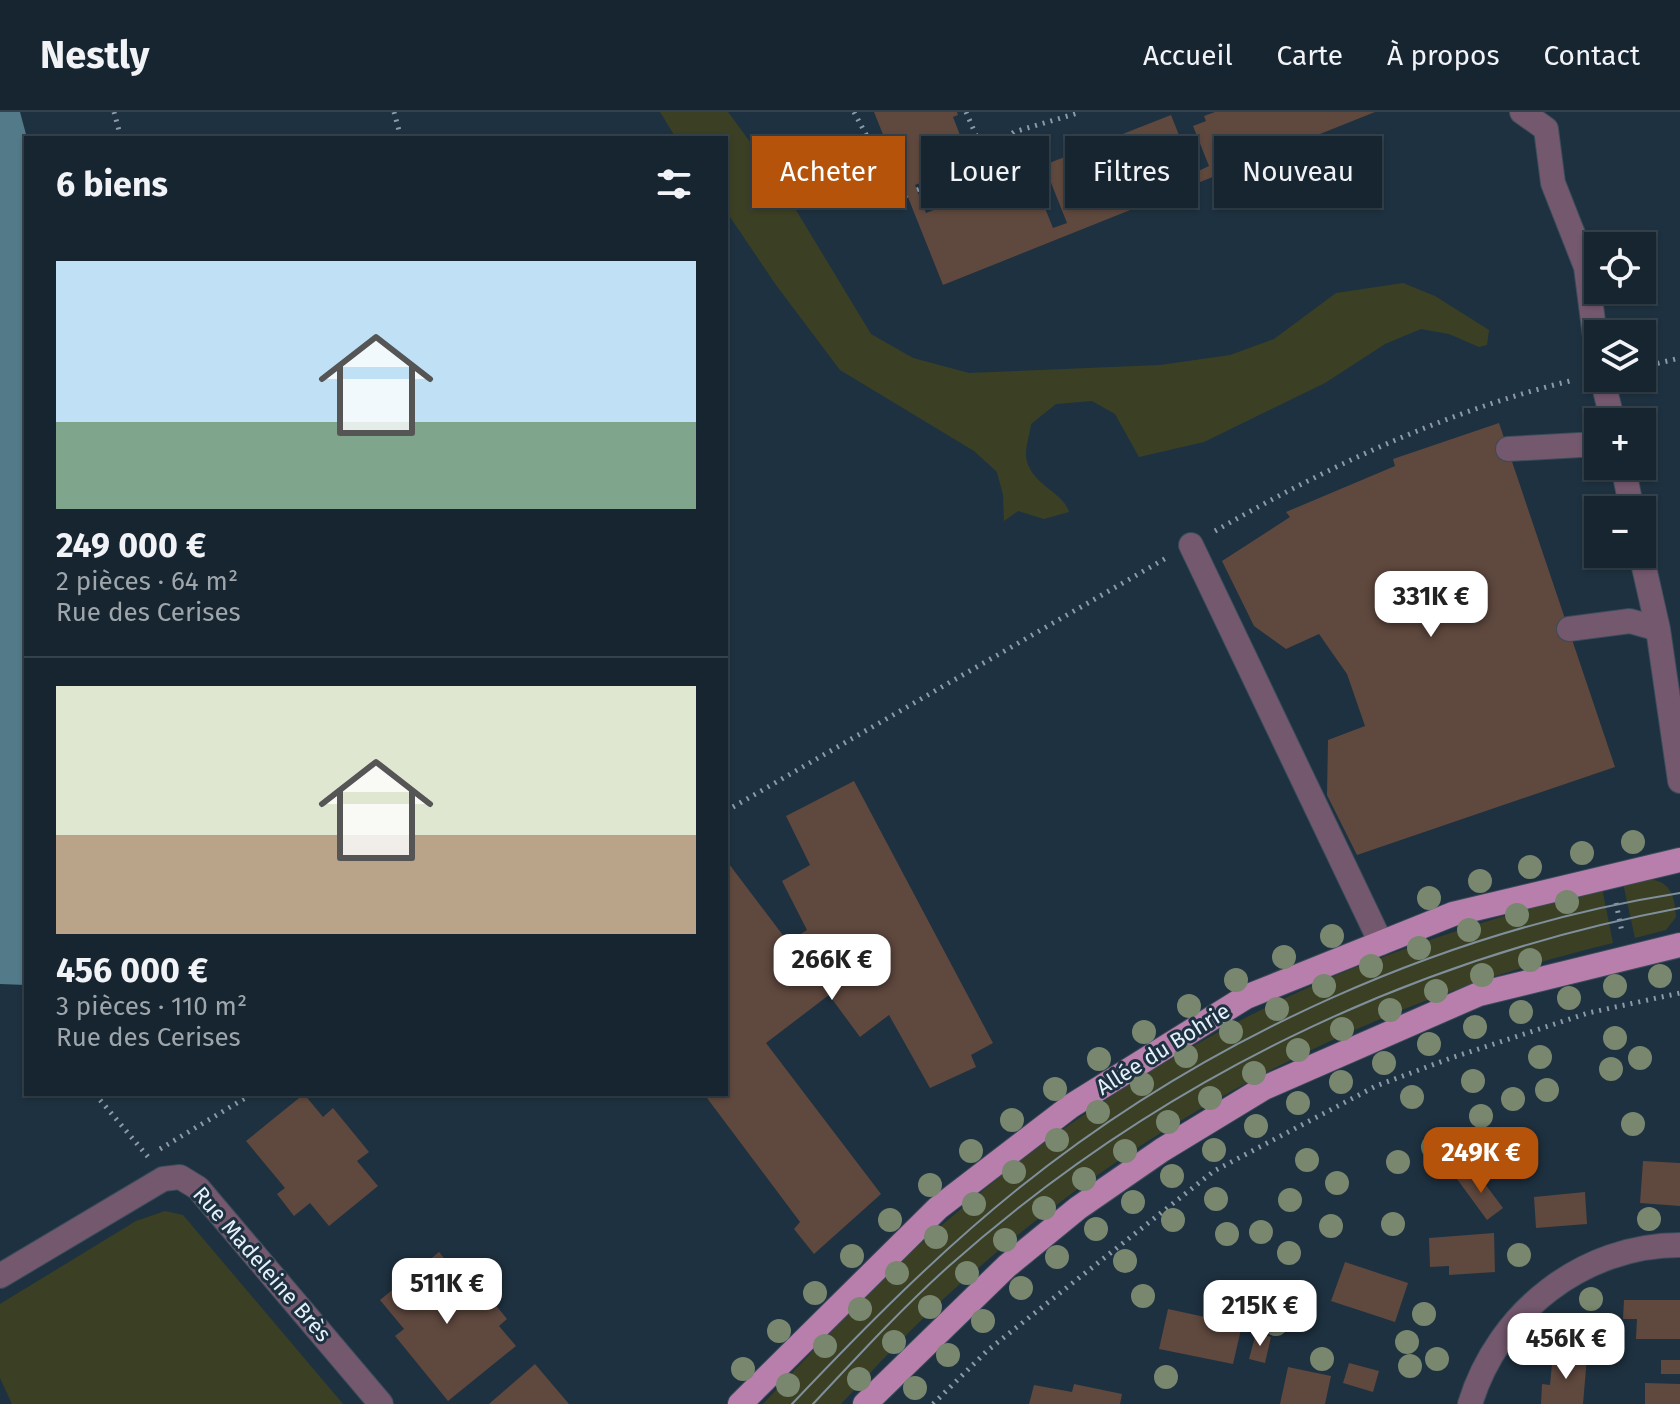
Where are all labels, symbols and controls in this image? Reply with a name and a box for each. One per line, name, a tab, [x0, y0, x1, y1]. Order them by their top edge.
text: Nestly	[40, 32, 149, 78]
text: Accueil	[1143, 39, 1233, 72]
text: Carte	[1277, 39, 1343, 72]
text: À propos	[1387, 39, 1499, 72]
text: Contact	[1543, 39, 1640, 72]
chip: Acheter	[752, 136, 905, 208]
chip: Louer	[921, 136, 1049, 208]
chip: Filtres	[1065, 136, 1198, 208]
chip: Nouveau	[1214, 136, 1382, 208]
icon: filters	[652, 162, 696, 206]
text: 6 biens	[56, 164, 168, 205]
map controls	[1584, 232, 1656, 568]
button: locate	[1584, 232, 1656, 304]
icon: home	[304, 313, 448, 457]
button: layers	[1584, 320, 1656, 392]
button: +	[1584, 408, 1656, 480]
button: −	[1584, 496, 1656, 568]
text: 249 000 €	[56, 525, 206, 566]
text: 2 pièces · 64 m²	[56, 566, 238, 597]
pin: 331K €	[1366, 571, 1496, 639]
text: 331K €	[1393, 581, 1469, 612]
text: Rue des Cerises	[56, 597, 241, 628]
icon: home	[304, 738, 448, 882]
pin: 266K €	[767, 934, 897, 1002]
text: 266K €	[792, 944, 872, 975]
text: 456 000 €	[56, 950, 208, 991]
text: 3 pièces · 110 m²	[56, 991, 247, 1022]
street label: Allée du Bohrie	[1091, 997, 1235, 1101]
text: Rue des Cerises	[56, 1022, 241, 1053]
pin: 249K €	[1416, 1127, 1546, 1195]
text: 249K €	[1441, 1137, 1521, 1168]
street label: Rue Madeleine Brès	[187, 1181, 337, 1347]
pin: 511K €	[382, 1258, 512, 1326]
text: 511K €	[410, 1268, 484, 1299]
pin: 215K €	[1195, 1280, 1325, 1348]
text: 215K €	[1222, 1290, 1298, 1321]
pin: 456K €	[1501, 1313, 1631, 1381]
text: 456K €	[1525, 1323, 1607, 1354]

